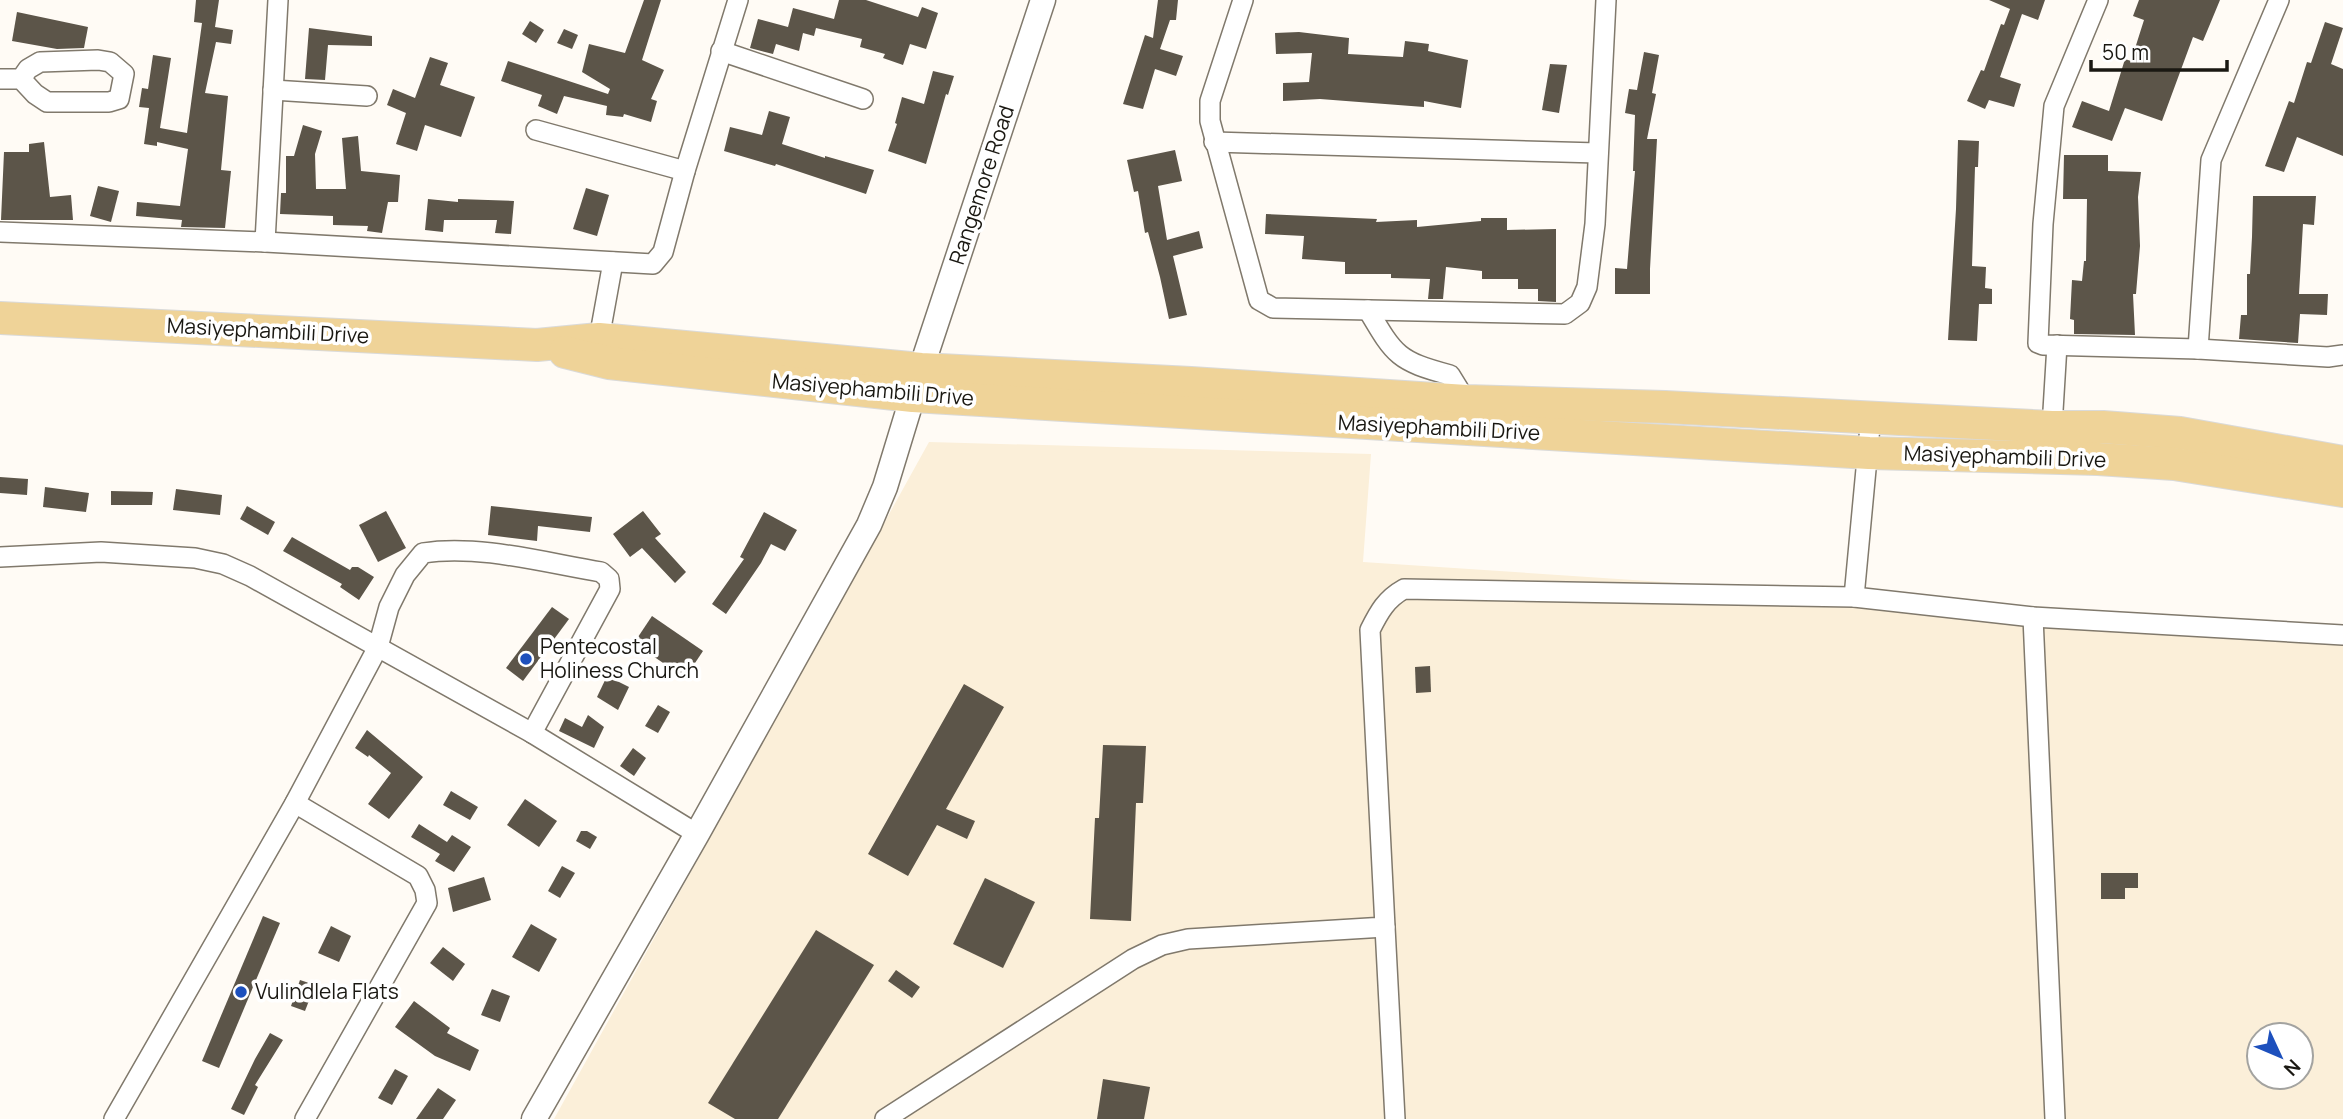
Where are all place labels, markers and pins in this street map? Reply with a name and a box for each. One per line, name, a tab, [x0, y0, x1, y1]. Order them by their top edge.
place label: Pentecostal Holiness Church	[540, 632, 699, 684]
marker: Pentecostal Holiness Church	[518, 651, 534, 667]
place label: Vulindlela Flats	[255, 977, 399, 1005]
marker: Vulindlela Flats	[233, 984, 249, 1000]

